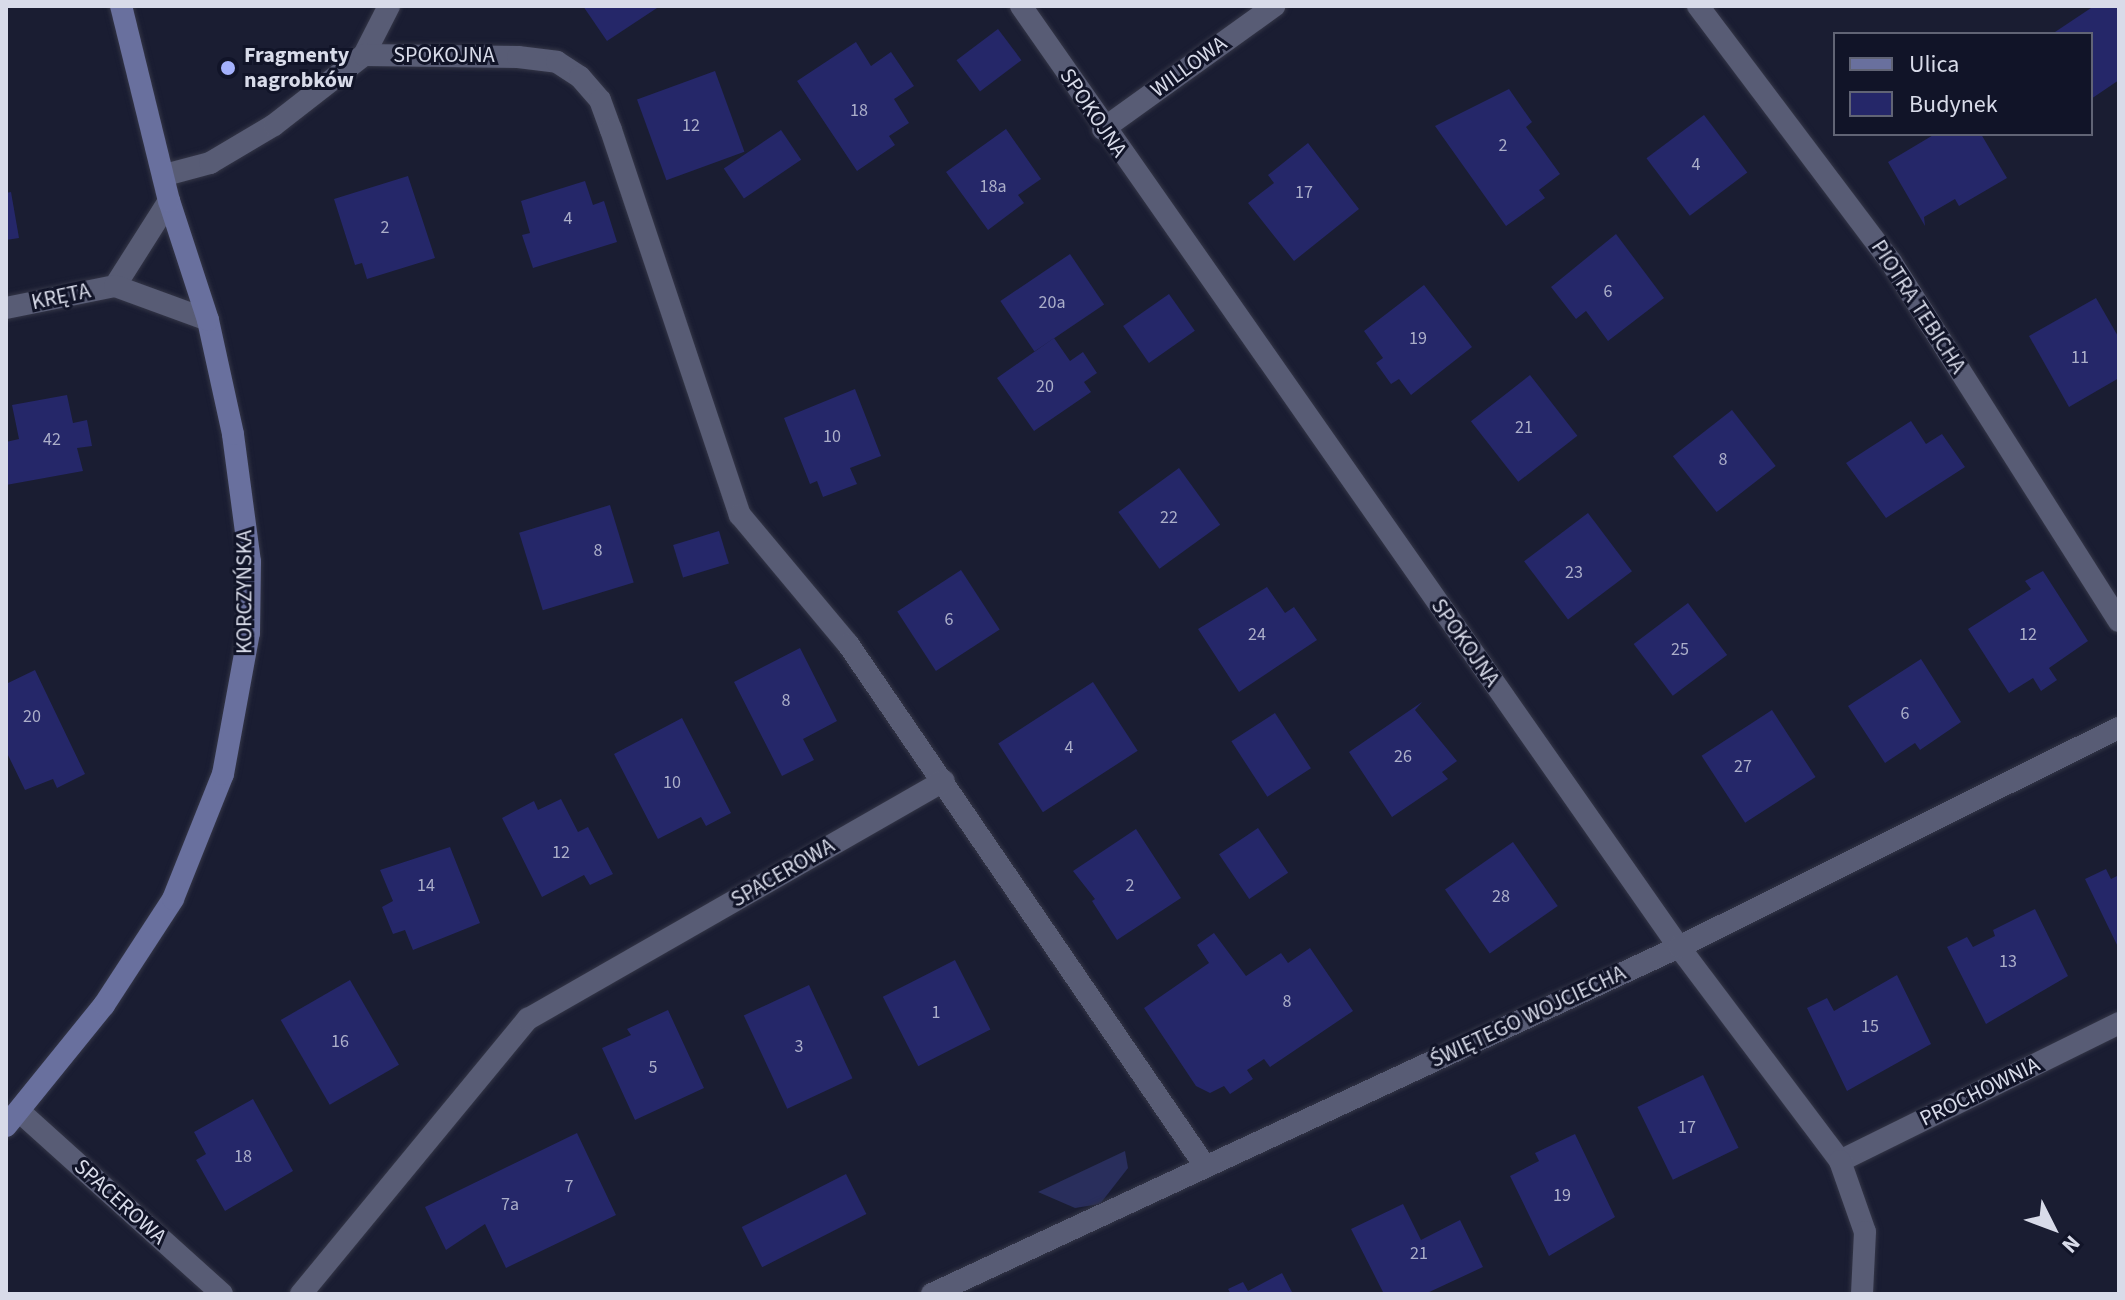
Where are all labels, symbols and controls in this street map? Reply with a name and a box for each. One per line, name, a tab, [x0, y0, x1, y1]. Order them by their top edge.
street label: WILLOWA	[1146, 31, 1232, 103]
legend	[1833, 32, 2093, 136]
place label: Fragmenty nagrobków	[244, 42, 354, 94]
street label: SPOKOJNA	[393, 43, 495, 69]
text: Ulica	[1909, 47, 1959, 82]
marker: Fragmenty nagrobków	[219, 59, 237, 77]
street label: SPOKOJNA	[1054, 64, 1132, 162]
text: Budynek	[1909, 87, 1998, 122]
house number: 18	[850, 100, 868, 122]
house number: 12	[682, 115, 700, 137]
house number: 2	[1499, 135, 1507, 157]
house number: 4	[1692, 154, 1700, 176]
house number: 18a	[980, 176, 1006, 198]
house number: 17	[1295, 182, 1313, 204]
house number: 4	[564, 208, 572, 230]
house number: 2	[381, 217, 389, 239]
street label: PIOTRA TEBICHA	[1865, 235, 1971, 379]
street label: KRĘTA	[29, 278, 93, 316]
house number: 6	[1604, 281, 1612, 303]
house number: 20a	[1039, 292, 1065, 314]
house number: 19	[1409, 328, 1427, 350]
house number: 11	[2071, 347, 2089, 369]
house number: 20	[1036, 376, 1054, 398]
house number: 21	[1515, 417, 1533, 439]
house number: 10	[823, 426, 841, 448]
house number: 42	[43, 429, 61, 451]
house number: 8	[1719, 449, 1727, 471]
house number: 22	[1160, 507, 1178, 529]
street label: KORCZYŃSKA	[232, 530, 258, 654]
house number: 8	[594, 540, 602, 562]
house number: 23	[1565, 562, 1583, 584]
street label: SPOKOJNA	[1425, 594, 1505, 692]
house number: 6	[945, 609, 953, 631]
house number: 24	[1248, 624, 1266, 646]
house number: 12	[2019, 624, 2037, 646]
house number: 25	[1671, 639, 1689, 661]
house number: 8	[782, 690, 790, 712]
house number: 6	[1901, 703, 1909, 725]
house number: 20	[23, 706, 41, 728]
house number: 4	[1065, 737, 1073, 759]
house number: 26	[1394, 746, 1412, 768]
house number: 27	[1734, 756, 1752, 778]
house number: 10	[663, 772, 681, 794]
street label: SPACEROWA	[726, 833, 840, 913]
house number: 12	[552, 842, 570, 864]
house number: 14	[417, 875, 435, 897]
house number: 2	[1126, 875, 1134, 897]
house number: 28	[1492, 886, 1510, 908]
house number: 13	[1999, 951, 2017, 973]
street label: ŚWIĘTEGO WOJCIECHA	[1426, 960, 1630, 1074]
house number: 8	[1283, 991, 1291, 1013]
house number: 1	[932, 1002, 940, 1024]
house number: 15	[1861, 1016, 1879, 1038]
house number: 16	[331, 1031, 349, 1053]
house number: 3	[795, 1036, 803, 1058]
street label: PROCHOWNIA	[1916, 1052, 2044, 1132]
house number: 5	[649, 1057, 657, 1079]
house number: 17	[1678, 1117, 1696, 1139]
house number: 18	[234, 1146, 252, 1168]
street label: SPACEROWA	[68, 1154, 172, 1250]
house number: 7	[565, 1176, 573, 1198]
house number: 19	[1553, 1185, 1571, 1207]
north arrow	[2013, 1188, 2093, 1268]
house number: 7a	[501, 1194, 519, 1216]
text: N	[2054, 1228, 2088, 1260]
house number: 21	[1410, 1243, 1428, 1265]

